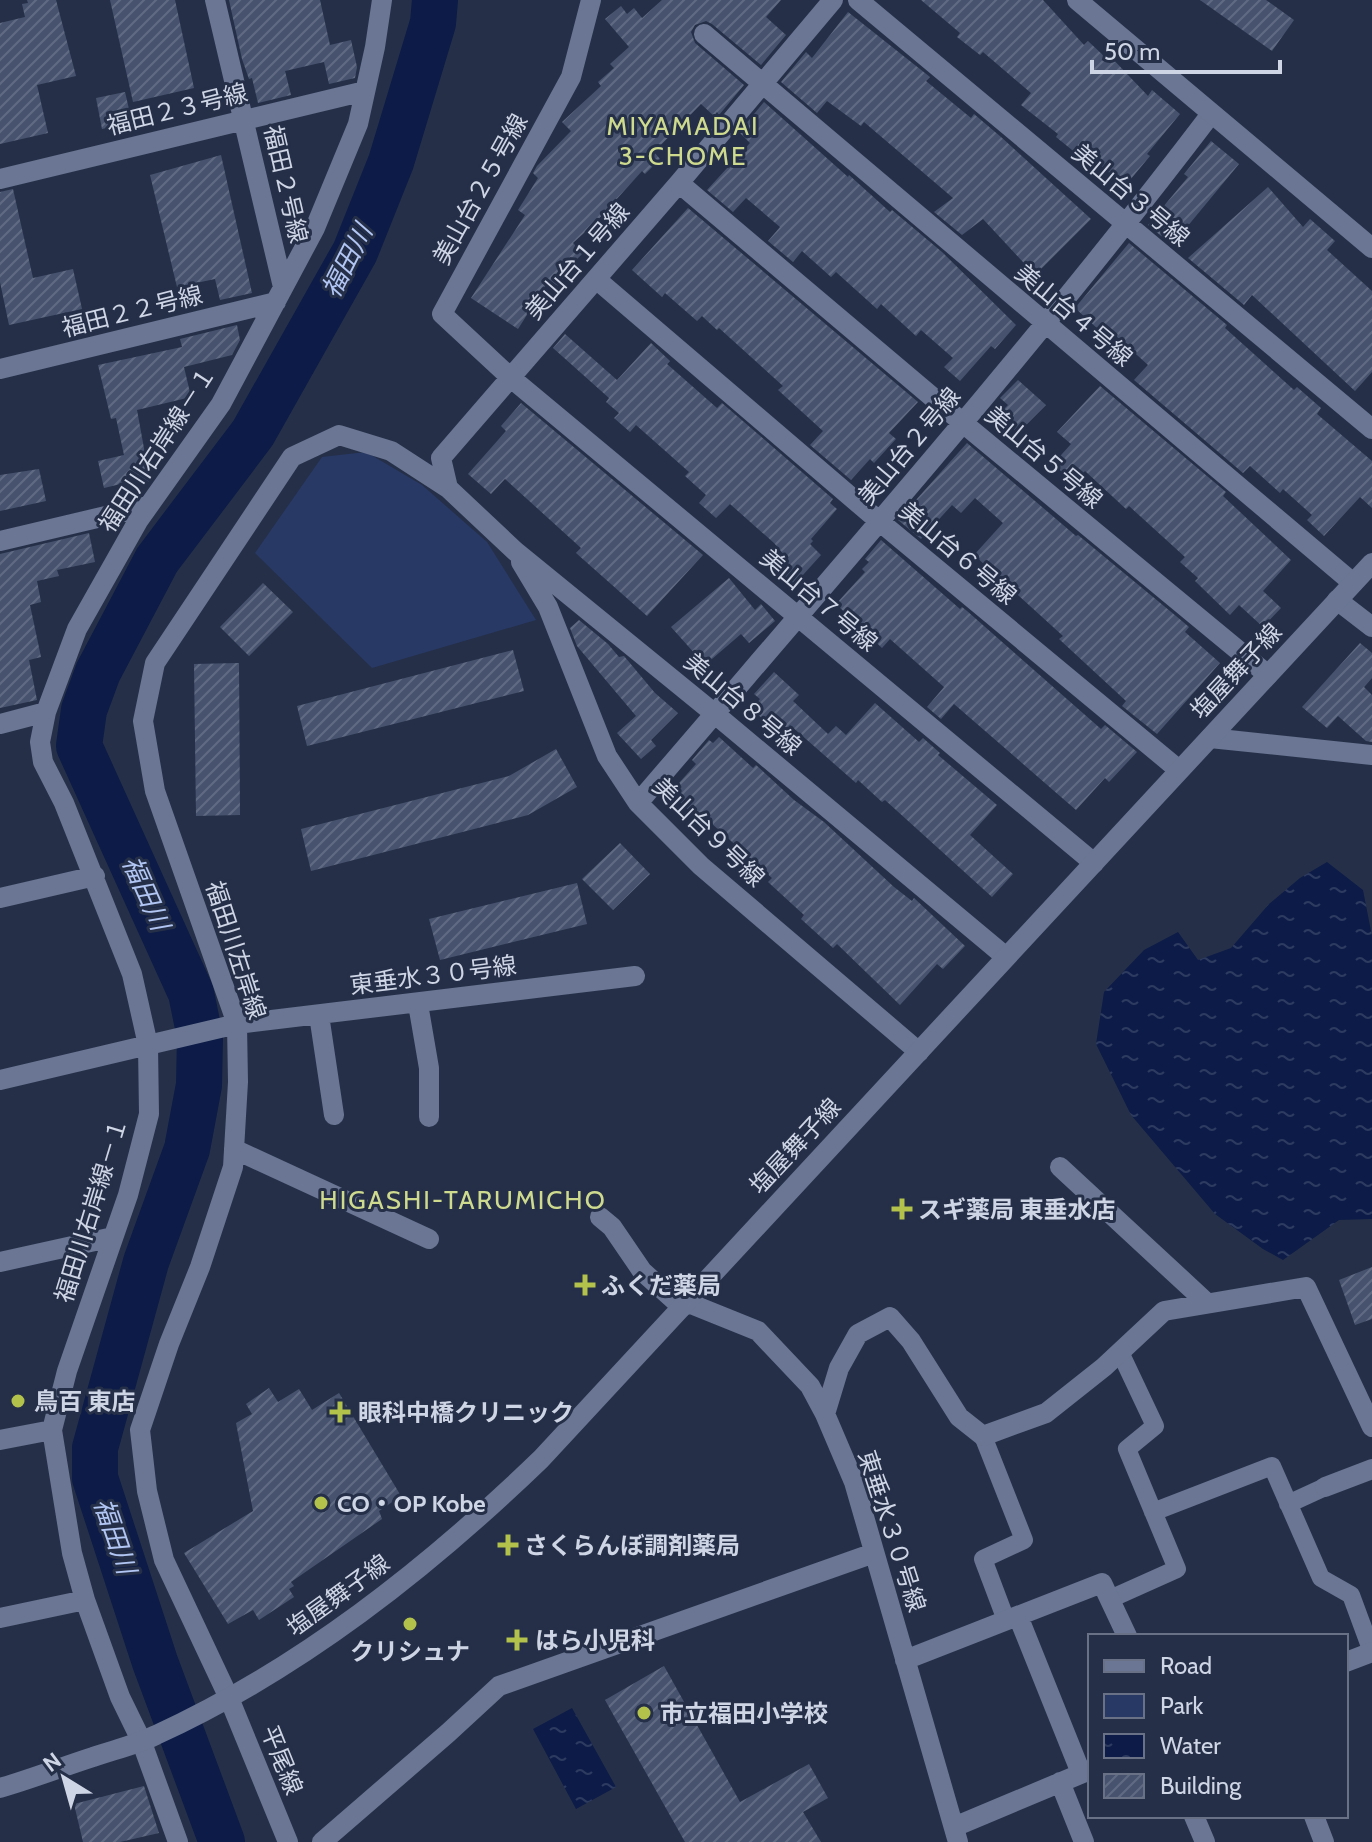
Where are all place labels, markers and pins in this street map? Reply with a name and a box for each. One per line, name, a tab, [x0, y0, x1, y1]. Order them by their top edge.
place label: スギ薬局 東垂水店	[918, 1195, 1115, 1224]
marker: スギ薬局 東垂水店	[893, 1200, 911, 1218]
place label: ふくだ薬局	[601, 1271, 721, 1300]
marker: ふくだ薬局	[576, 1276, 594, 1294]
place label: 鳥百 東店	[34, 1387, 135, 1416]
marker: 鳥百 東店	[9, 1392, 27, 1410]
place label: 眼科中橋クリニック	[358, 1398, 574, 1427]
marker: 眼科中橋クリニック	[329, 1401, 351, 1423]
place label: CO・OP Kobe	[337, 1489, 486, 1518]
marker: CO・OP Kobe	[312, 1494, 330, 1512]
place label: さくらんぼ調剤薬局	[524, 1531, 740, 1560]
marker: さくらんぼ調剤薬局	[499, 1536, 517, 1554]
marker: クリシュナ	[401, 1615, 419, 1633]
place label: はら小児科	[535, 1626, 655, 1655]
marker: はら小児科	[506, 1629, 528, 1651]
place label: クリシュナ	[350, 1637, 470, 1666]
place label: 市立福田小学校	[660, 1699, 828, 1728]
marker: 市立福田小学校	[635, 1704, 653, 1722]

